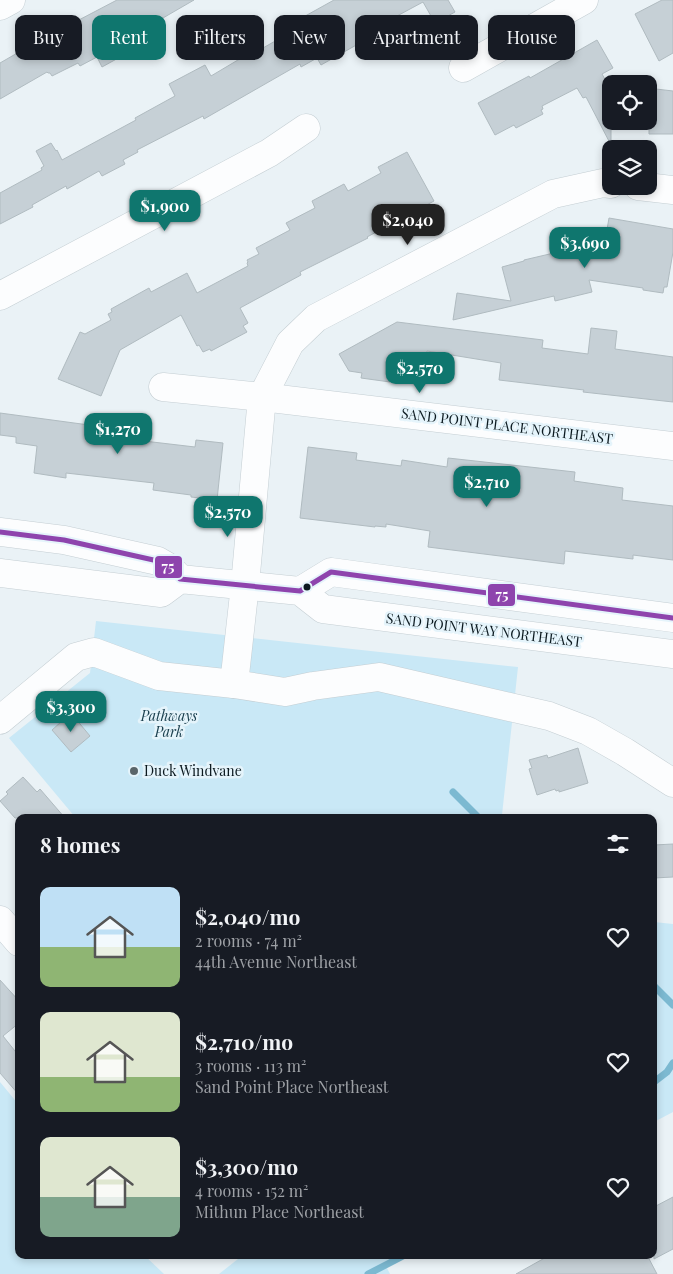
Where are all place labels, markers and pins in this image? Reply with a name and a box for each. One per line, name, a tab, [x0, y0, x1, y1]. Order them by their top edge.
pin: $1,900	[124, 190, 206, 232]
pin: $2,040	[367, 204, 449, 246]
pin: $3,690	[544, 226, 626, 269]
pin: $2,570	[379, 352, 461, 394]
pin: $1,270	[77, 412, 159, 455]
pin: $2,710	[446, 466, 528, 508]
pin: $2,570	[187, 496, 269, 538]
unlabelled marker	[302, 582, 312, 592]
pin: $3,300	[30, 690, 112, 733]
place label: Duck Windvane	[144, 761, 242, 780]
marker: Duck Windvane	[128, 765, 140, 777]

